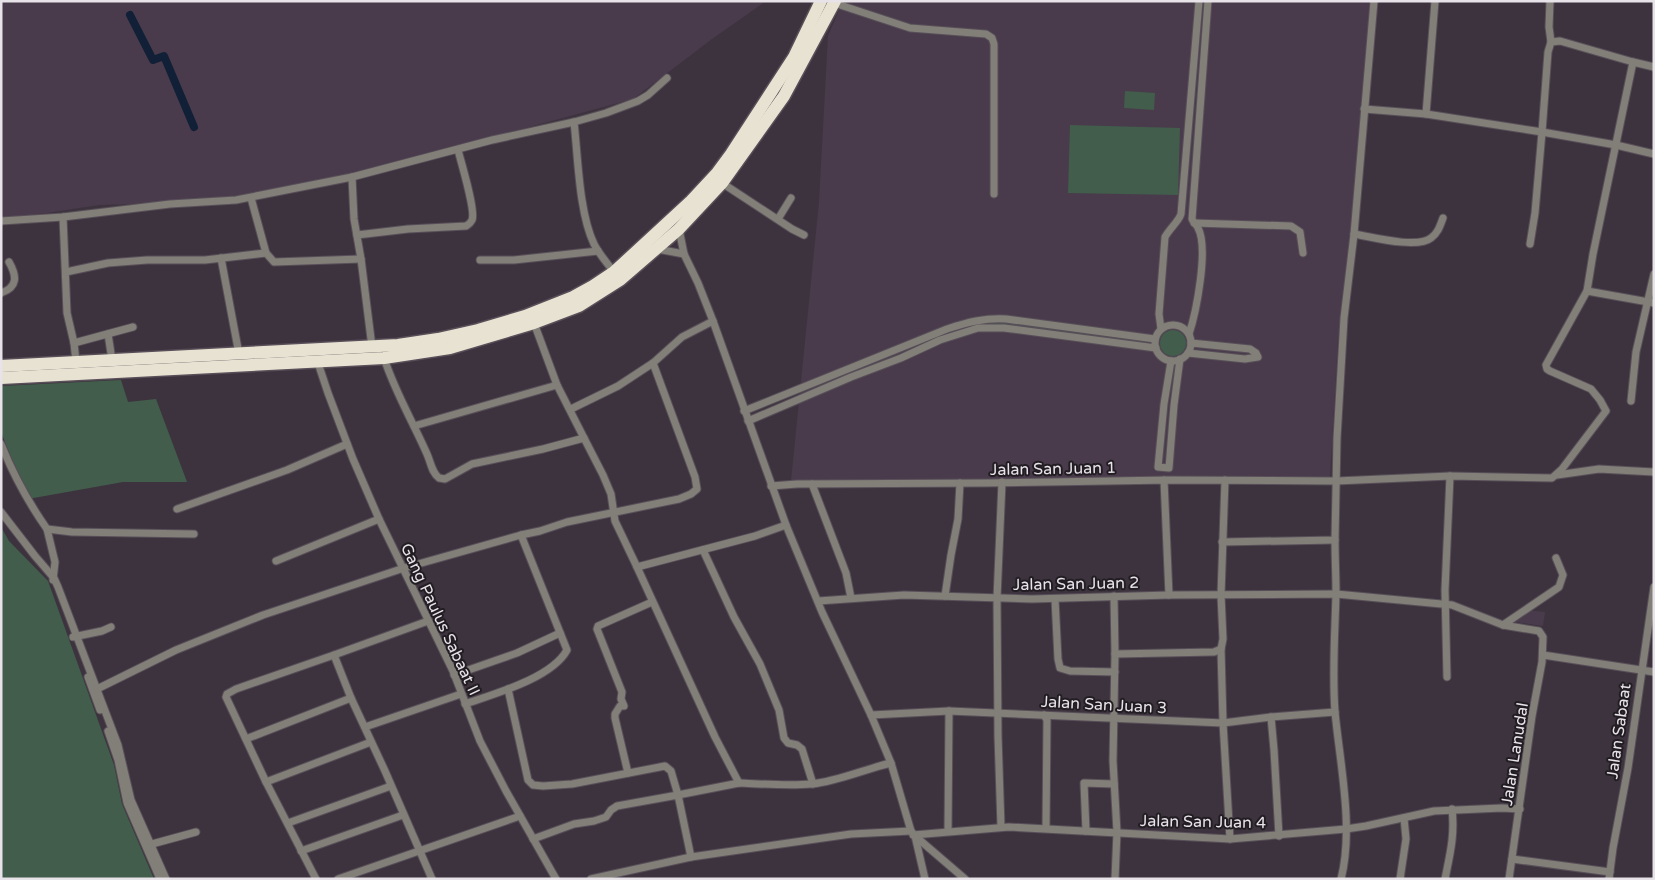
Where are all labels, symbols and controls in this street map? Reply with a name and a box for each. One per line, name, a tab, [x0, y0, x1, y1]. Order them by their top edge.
street label: Jalan San Juan 1	[990, 458, 1116, 480]
street label: Gang Paulus Sabaat II	[396, 540, 484, 699]
street label: Jalan San Juan 2	[1013, 573, 1139, 595]
street label: Jalan Sabaat	[1602, 682, 1636, 780]
street label: Jalan San Juan 3	[1040, 692, 1168, 718]
street label: Jalan Lanudal	[1497, 701, 1533, 807]
street label: Jalan San Juan 4	[1140, 811, 1266, 833]

